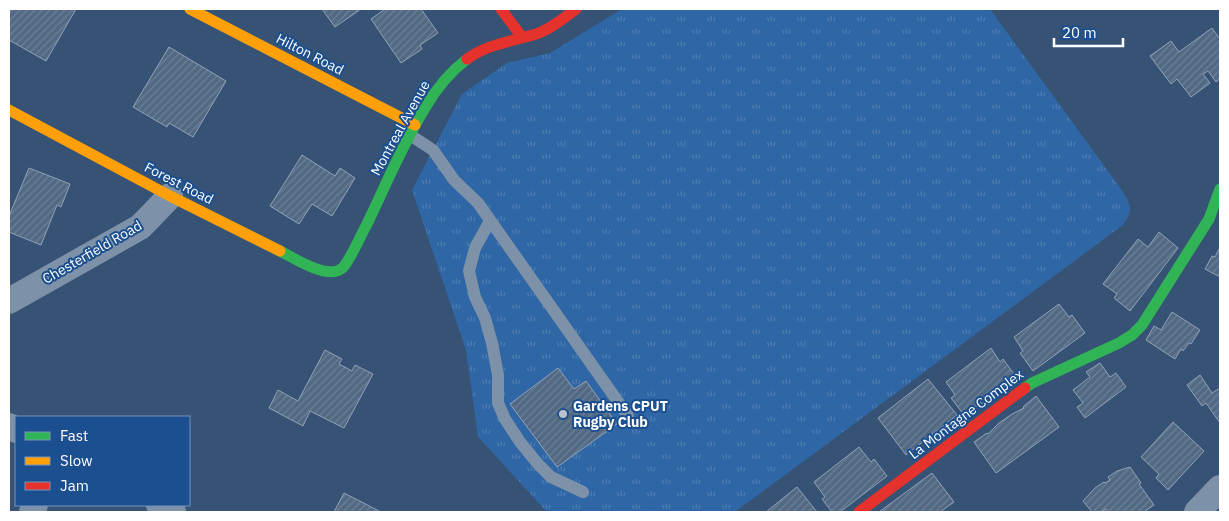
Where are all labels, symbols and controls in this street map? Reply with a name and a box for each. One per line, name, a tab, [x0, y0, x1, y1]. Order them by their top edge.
scale bar	[1054, 15, 1123, 47]
text: 20 m	[1062, 23, 1097, 42]
street label: Hilton Road	[273, 29, 347, 79]
street label: Montreal Avenue	[366, 77, 434, 179]
street label: Forest Road	[141, 158, 217, 208]
street label: Chesterfield Road	[39, 216, 145, 288]
street label: La Montagne Complex	[905, 365, 1027, 463]
place label: Gardens CPUT Rugby Club	[573, 397, 668, 431]
marker: Gardens CPUT Rugby Club	[557, 408, 569, 420]
legend	[15, 416, 190, 506]
text: Fast	[60, 426, 88, 445]
text: Slow	[60, 451, 93, 470]
text: Jam	[60, 476, 89, 495]

